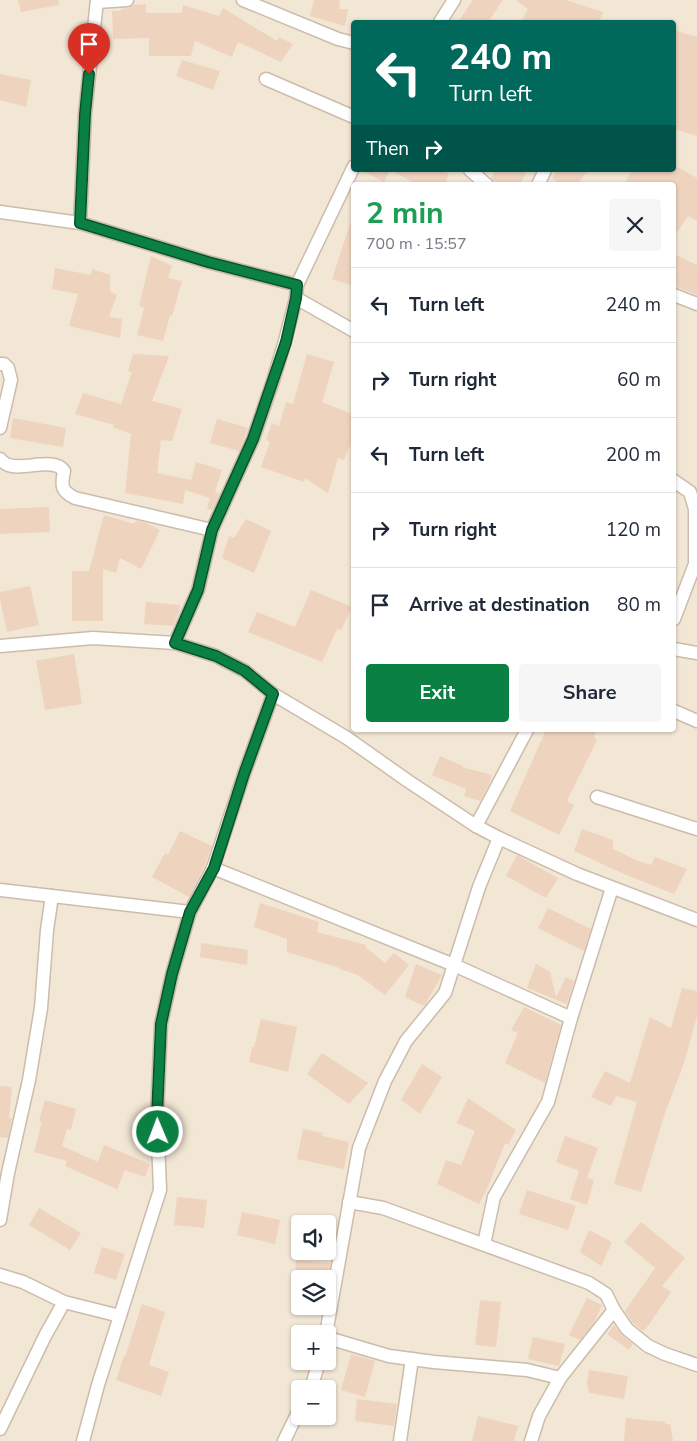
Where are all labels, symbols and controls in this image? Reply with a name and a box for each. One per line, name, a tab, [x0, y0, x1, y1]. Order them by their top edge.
pin	[68, 23, 110, 74]
icon: arrive	[75, 30, 103, 58]
text: 240 m	[449, 34, 552, 81]
icon: left	[366, 40, 431, 105]
text: Turn left	[449, 79, 532, 109]
icon: right	[419, 135, 447, 163]
text: Then	[366, 136, 409, 162]
text: 2 min	[366, 193, 444, 234]
button: close	[609, 199, 661, 251]
text: 700 m · 15:57	[366, 233, 467, 255]
icon: left	[366, 291, 394, 319]
text: Turn left	[409, 292, 484, 318]
text: 240 m	[606, 292, 661, 318]
icon: right	[366, 366, 394, 394]
text: Turn right	[409, 367, 496, 393]
text: 60 m	[617, 367, 661, 393]
icon: left	[366, 441, 394, 469]
text: Turn left	[409, 442, 484, 468]
text: 200 m	[606, 442, 661, 468]
icon: right	[366, 516, 394, 544]
text: Turn right	[409, 517, 496, 543]
text: 120 m	[606, 517, 661, 543]
icon: arrive	[366, 591, 394, 619]
text: Arrive at destination	[409, 592, 590, 618]
text: 80 m	[617, 592, 661, 618]
button: Exit	[366, 664, 509, 722]
button: Share	[519, 664, 661, 722]
position arrow	[131, 1105, 183, 1157]
map controls	[291, 1215, 336, 1425]
button: sound	[291, 1215, 336, 1260]
button: layers	[291, 1270, 336, 1315]
button: +	[291, 1325, 336, 1370]
button: −	[291, 1380, 336, 1425]

